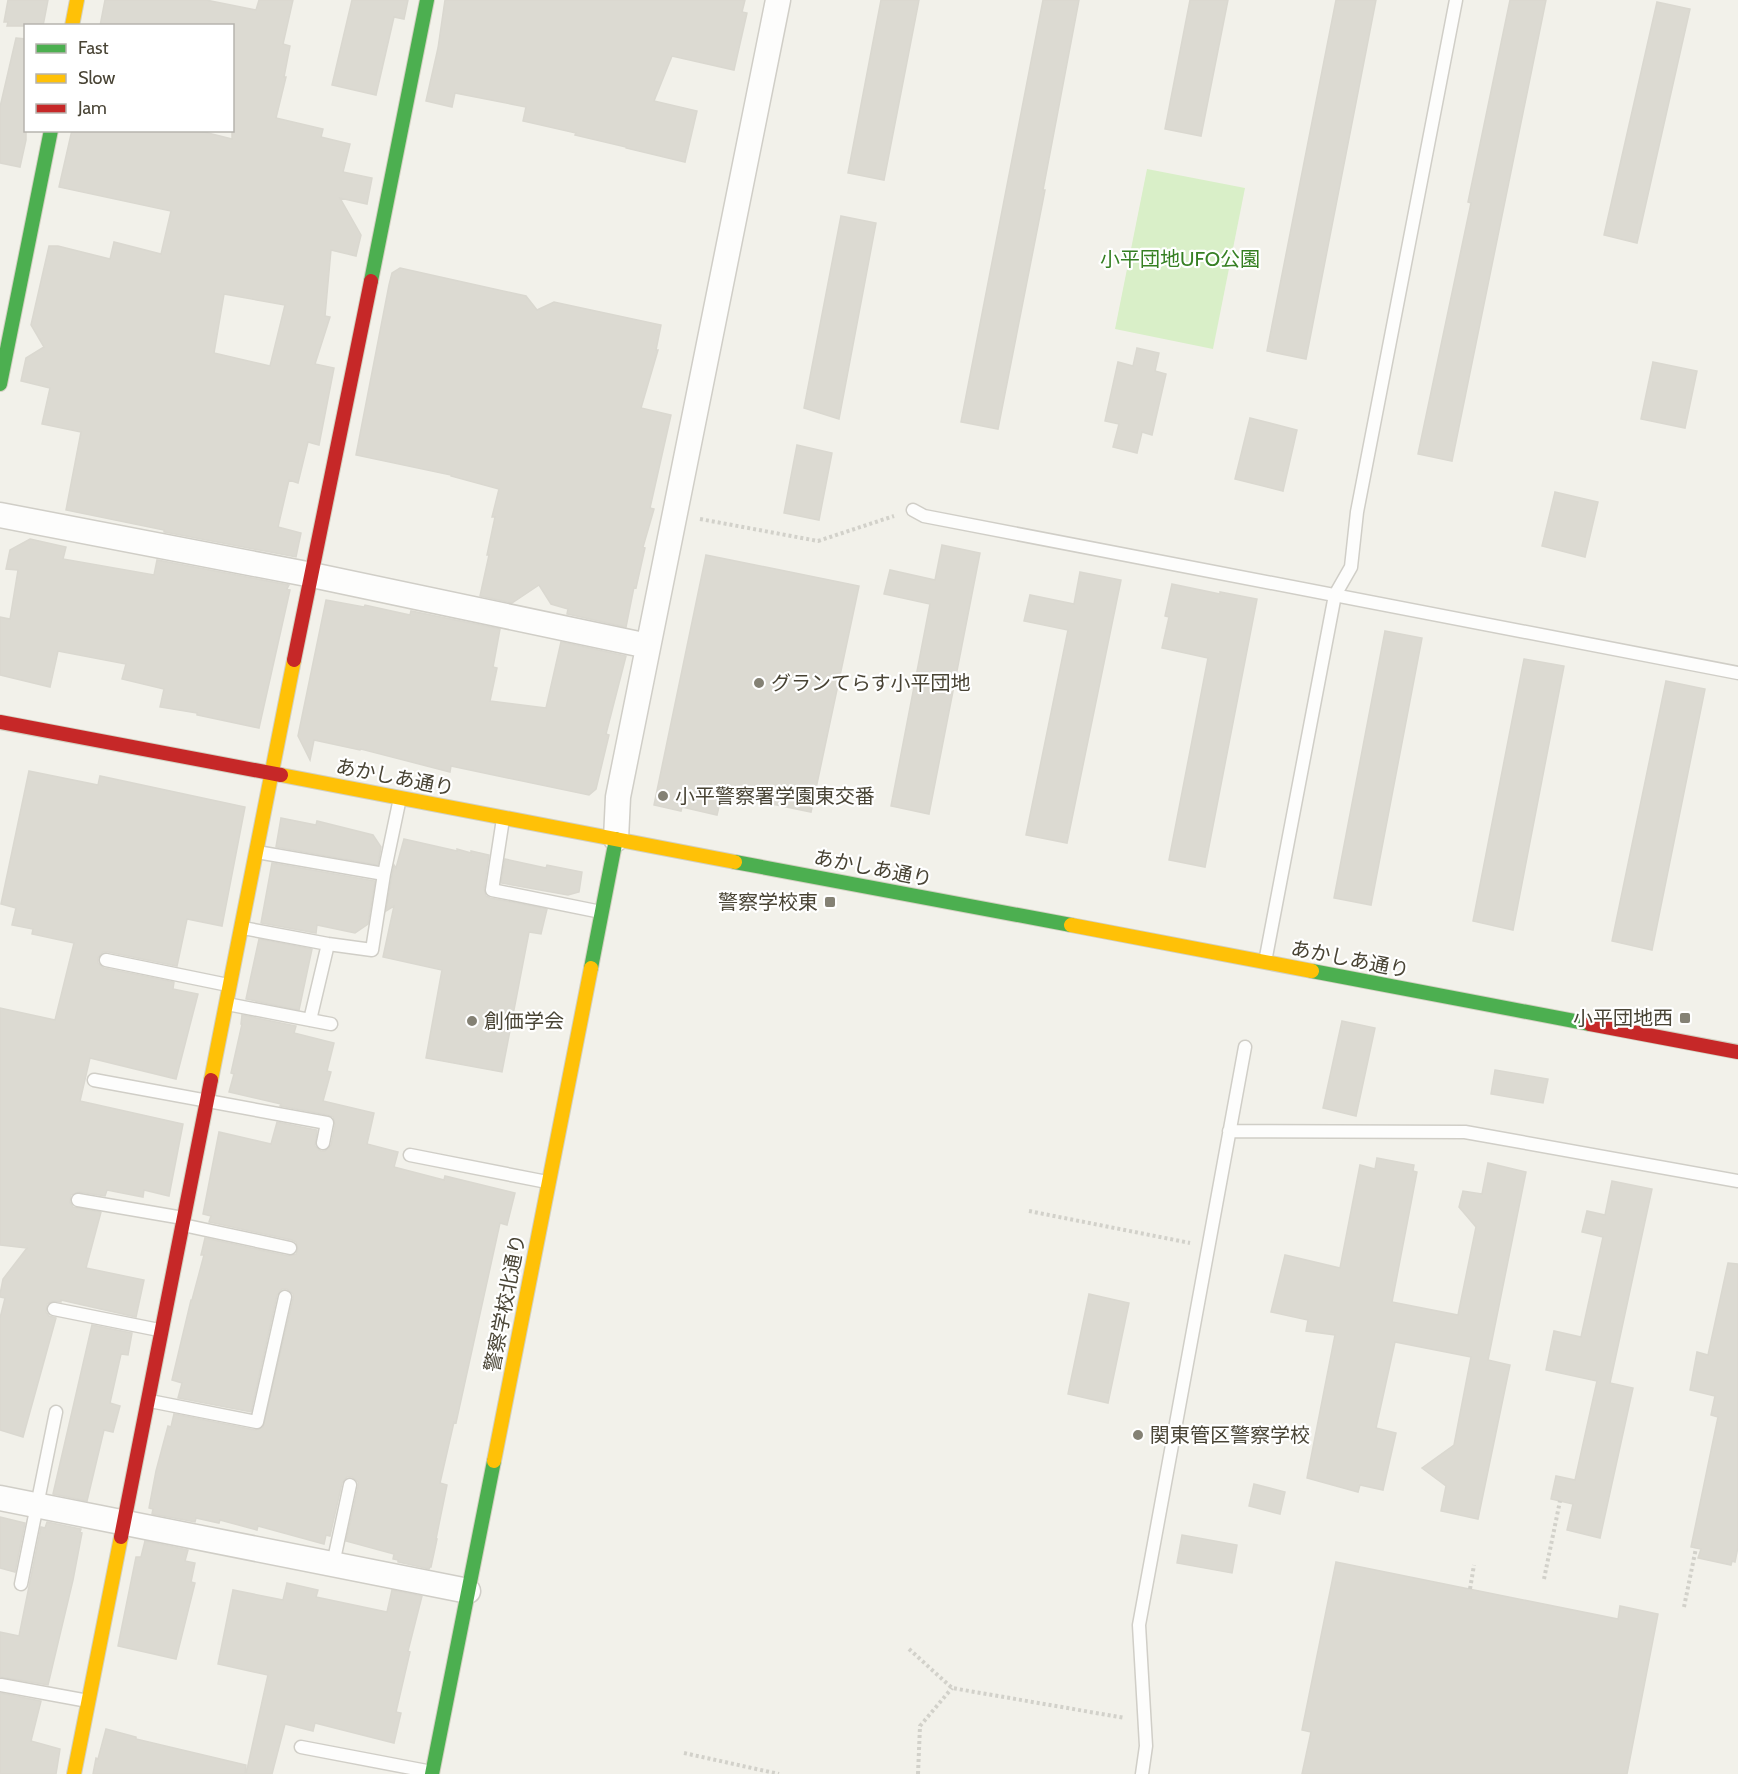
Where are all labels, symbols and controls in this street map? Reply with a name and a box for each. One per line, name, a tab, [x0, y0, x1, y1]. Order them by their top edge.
legend	[24, 24, 234, 132]
text: Fast	[78, 37, 109, 59]
text: Slow	[78, 67, 115, 89]
text: Jam	[77, 97, 107, 119]
park label: 小平団地UFO公園	[1100, 247, 1260, 271]
place label: グランてらす小平団地	[771, 671, 971, 695]
marker: グランてらす小平団地	[752, 676, 766, 690]
street label: あかしあ通り	[334, 754, 456, 800]
place label: 小平警察署学園東交番	[675, 784, 875, 808]
marker: 小平警察署学園東交番	[656, 789, 670, 803]
street label: あかしあ通り	[812, 845, 934, 891]
place label: 警察学校東	[718, 890, 818, 914]
marker: 警察学校東	[823, 895, 837, 909]
street label: あかしあ通り	[1289, 936, 1411, 982]
place label: 小平団地西	[1573, 1006, 1673, 1030]
place label: 創価学会	[484, 1009, 564, 1033]
marker: 小平団地西	[1678, 1011, 1692, 1025]
marker: 創価学会	[465, 1014, 479, 1028]
street label: 警察学校北通り	[480, 1232, 530, 1374]
place label: 関東管区警察学校	[1150, 1423, 1310, 1447]
marker: 関東管区警察学校	[1131, 1428, 1145, 1442]

